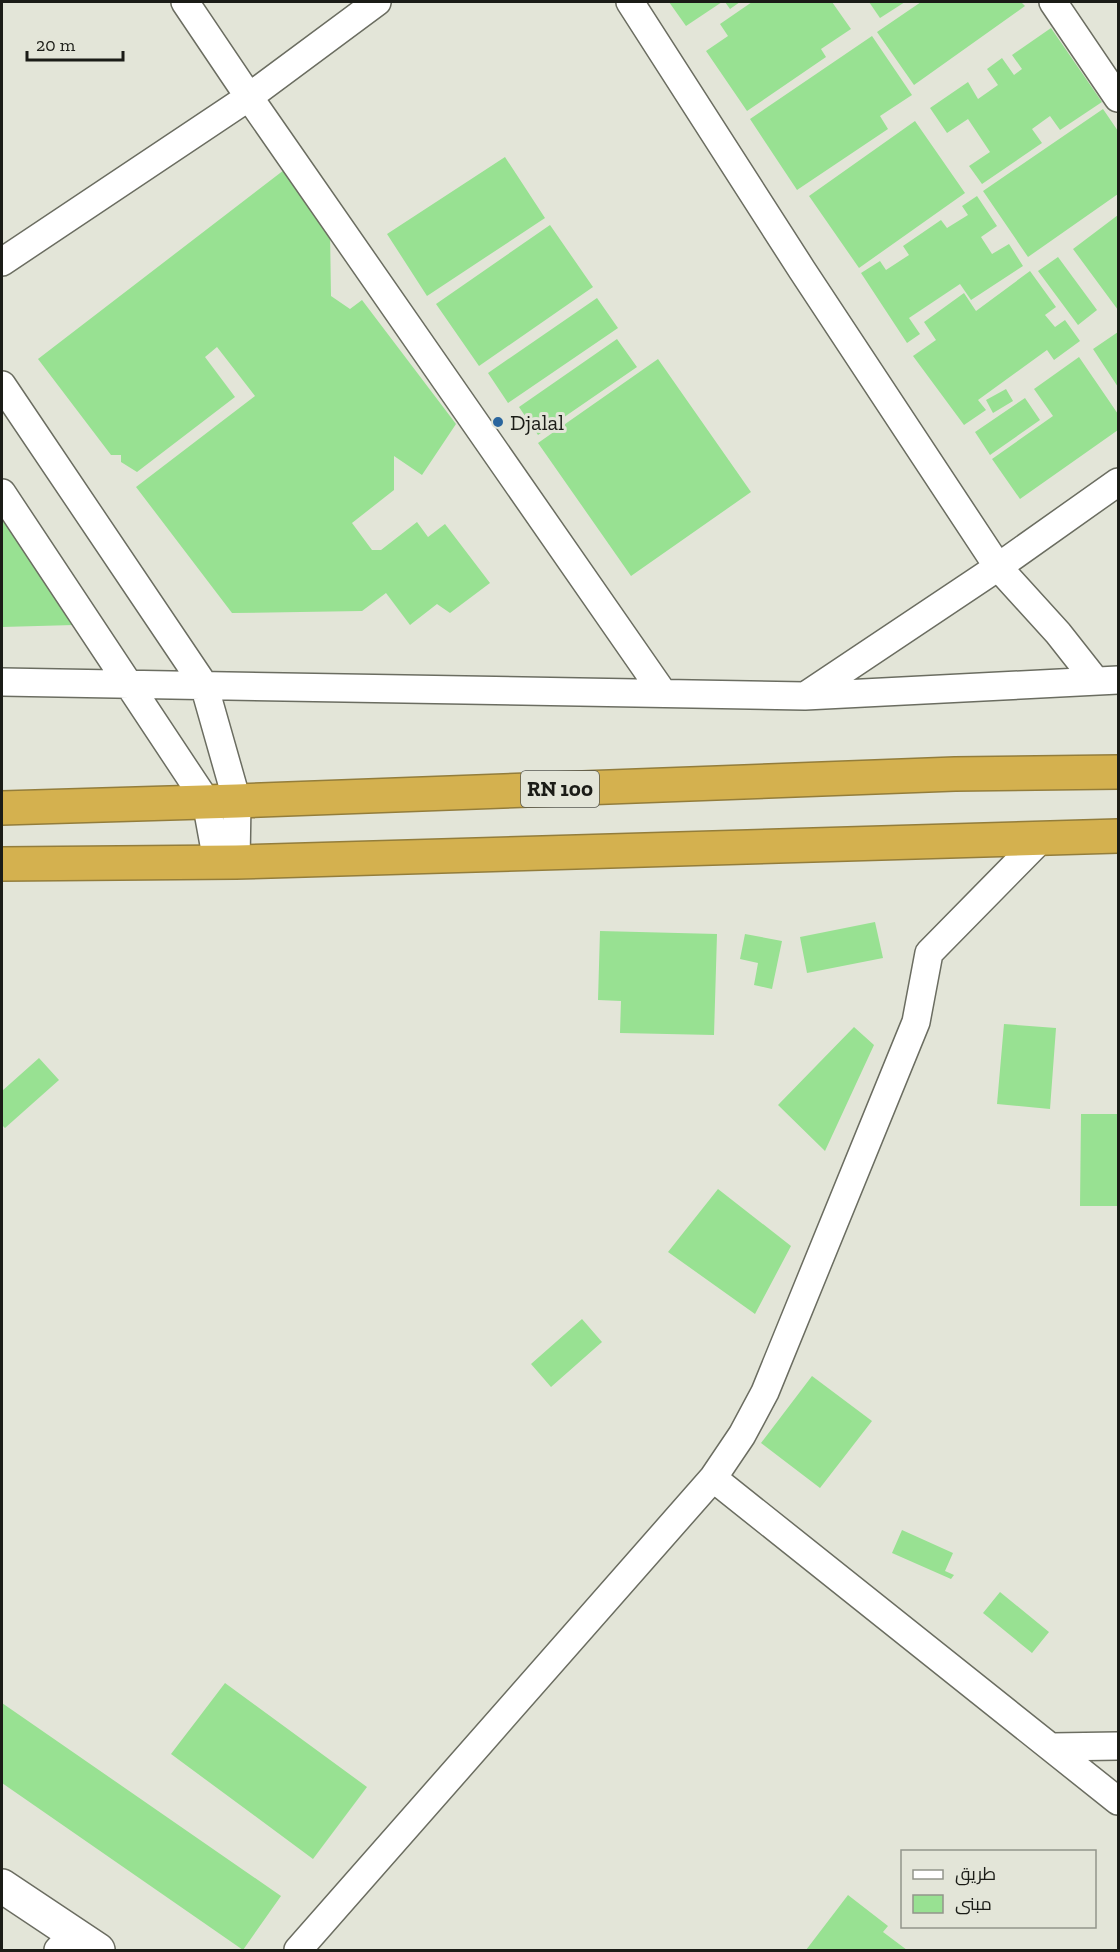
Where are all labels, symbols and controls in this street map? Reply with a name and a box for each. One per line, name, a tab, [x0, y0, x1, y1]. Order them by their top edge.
scale bar	[27, 24, 123, 62]
text: 20 m	[36, 34, 76, 56]
place label: Djalal	[510, 409, 564, 436]
marker: Djalal	[491, 415, 505, 429]
road number: RN 100	[521, 771, 599, 807]
legend	[901, 1850, 1096, 1928]
text: طريق	[955, 1863, 996, 1886]
text: مبنى	[955, 1893, 992, 1915]

